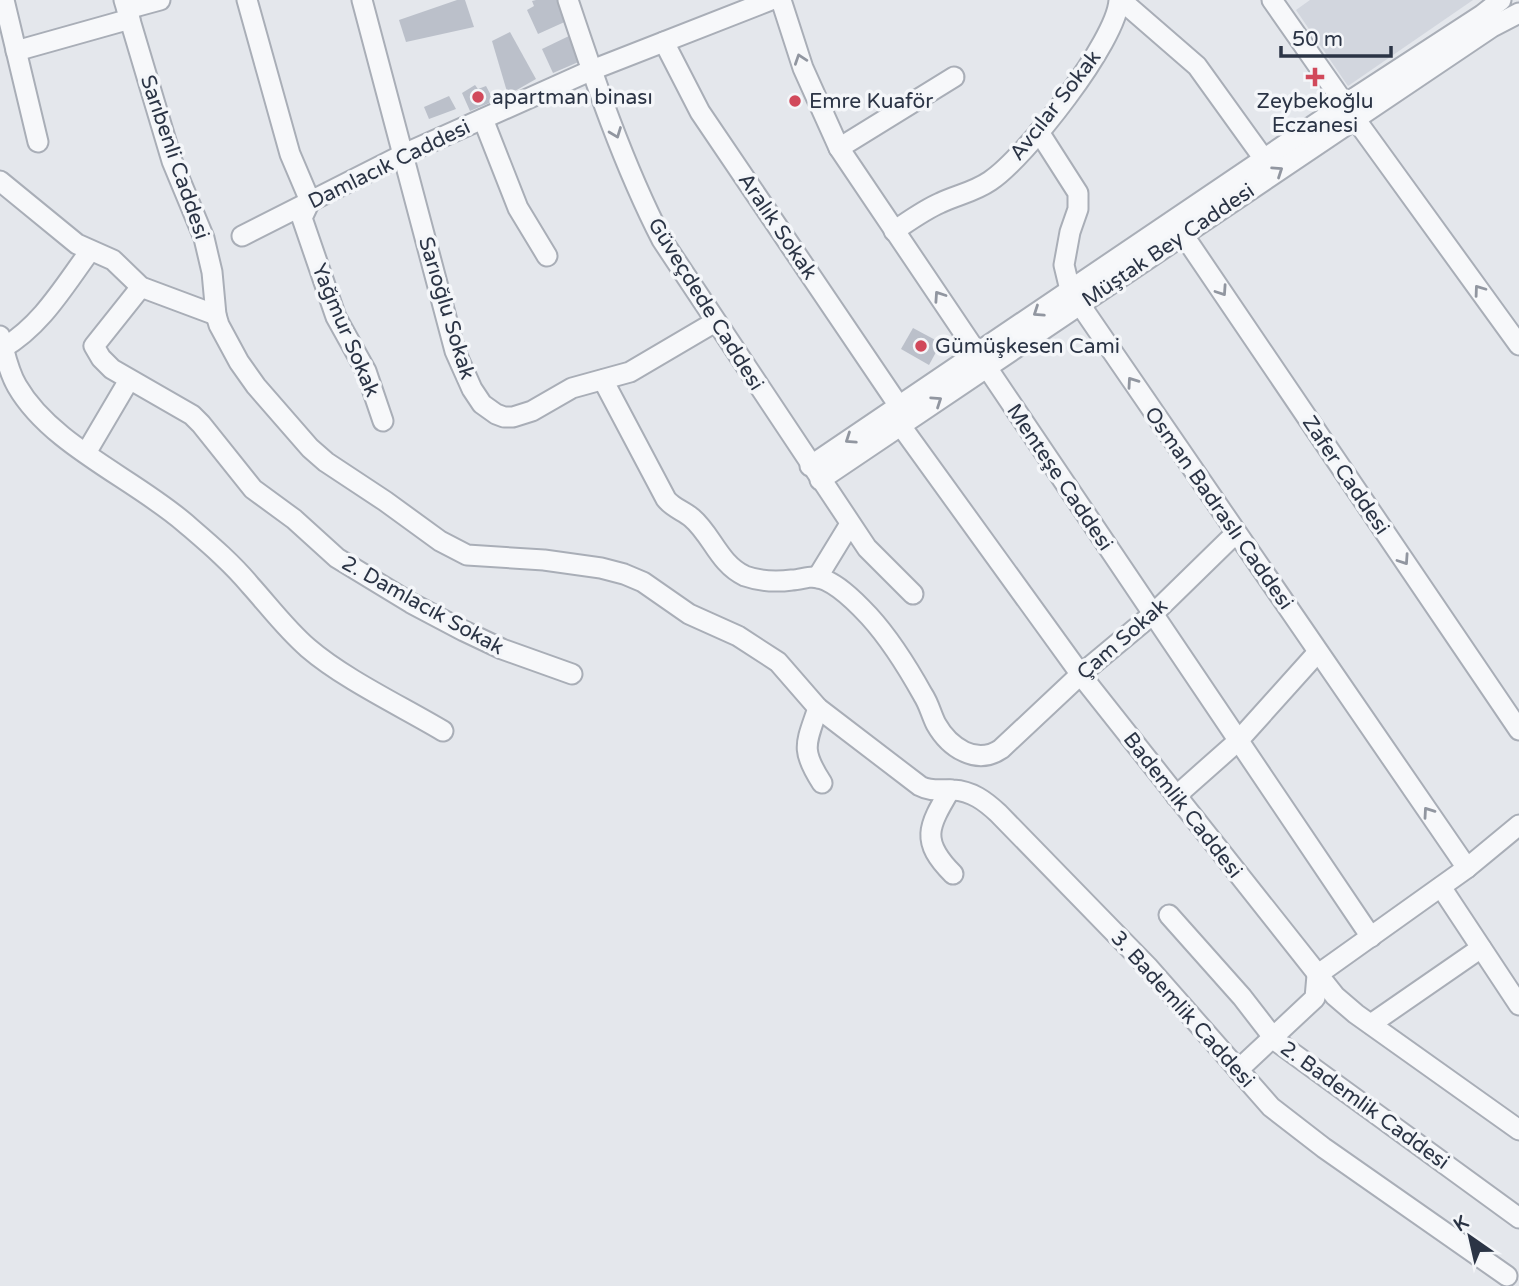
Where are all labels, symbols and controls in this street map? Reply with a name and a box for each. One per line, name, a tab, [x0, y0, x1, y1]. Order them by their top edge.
scale bar	[1281, 14, 1391, 58]
text: 50 m	[1292, 27, 1343, 52]
street label: Avcılar Sokak	[1005, 45, 1106, 165]
one-way arrow	[794, 53, 808, 65]
marker: Zeybekoğlu Eczanesi	[1307, 69, 1323, 85]
street label: Sarıbenli Caddesi	[135, 72, 214, 243]
place label: apartman binası	[492, 85, 653, 110]
marker: apartman binası	[470, 89, 486, 105]
place label: Emre Kuaför	[809, 89, 933, 114]
place label: Zeybekoğlu Eczanesi	[1257, 89, 1373, 138]
marker: Emre Kuaför	[787, 93, 803, 109]
street label: Damlacık Caddesi	[304, 114, 474, 215]
one-way arrow	[608, 127, 622, 139]
one-way arrow	[1270, 167, 1283, 180]
street label: Aralık Sokak	[733, 168, 822, 284]
street label: Müştak Bey Caddesi	[1077, 178, 1259, 312]
street label: Güveçdede Caddesi	[642, 213, 769, 395]
street label: Sarıoğlu Sokak	[413, 234, 480, 382]
street label: Yağmur Sokak	[306, 260, 385, 401]
one-way arrow	[1213, 283, 1226, 296]
one-way arrow	[1475, 285, 1487, 298]
one-way arrow	[934, 291, 947, 304]
one-way arrow	[1033, 304, 1046, 316]
place label: Gümüşkesen Cami	[935, 334, 1120, 359]
marker: Gümüşkesen Cami	[913, 338, 929, 354]
one-way arrow	[1128, 377, 1140, 390]
one-way arrow	[929, 397, 942, 409]
street label: Menteşe Caddesi	[1001, 399, 1118, 555]
street label: Osman Badraslı Caddesi	[1139, 402, 1298, 615]
street label: Zafer Caddesi	[1297, 411, 1394, 539]
one-way arrow	[845, 431, 858, 443]
street label: 2. Damlacık Sokak	[337, 551, 508, 660]
one-way arrow	[1396, 552, 1408, 565]
street label: Çam Sokak	[1072, 593, 1173, 685]
street label: Bademlik Caddesi	[1118, 727, 1247, 883]
one-way arrow	[1424, 807, 1436, 820]
street label: 3. Bademlik Caddesi	[1106, 926, 1260, 1093]
street label: 2. Bademlik Caddesi	[1276, 1036, 1454, 1175]
north arrow	[1435, 1202, 1505, 1272]
text: K	[1450, 1211, 1473, 1236]

